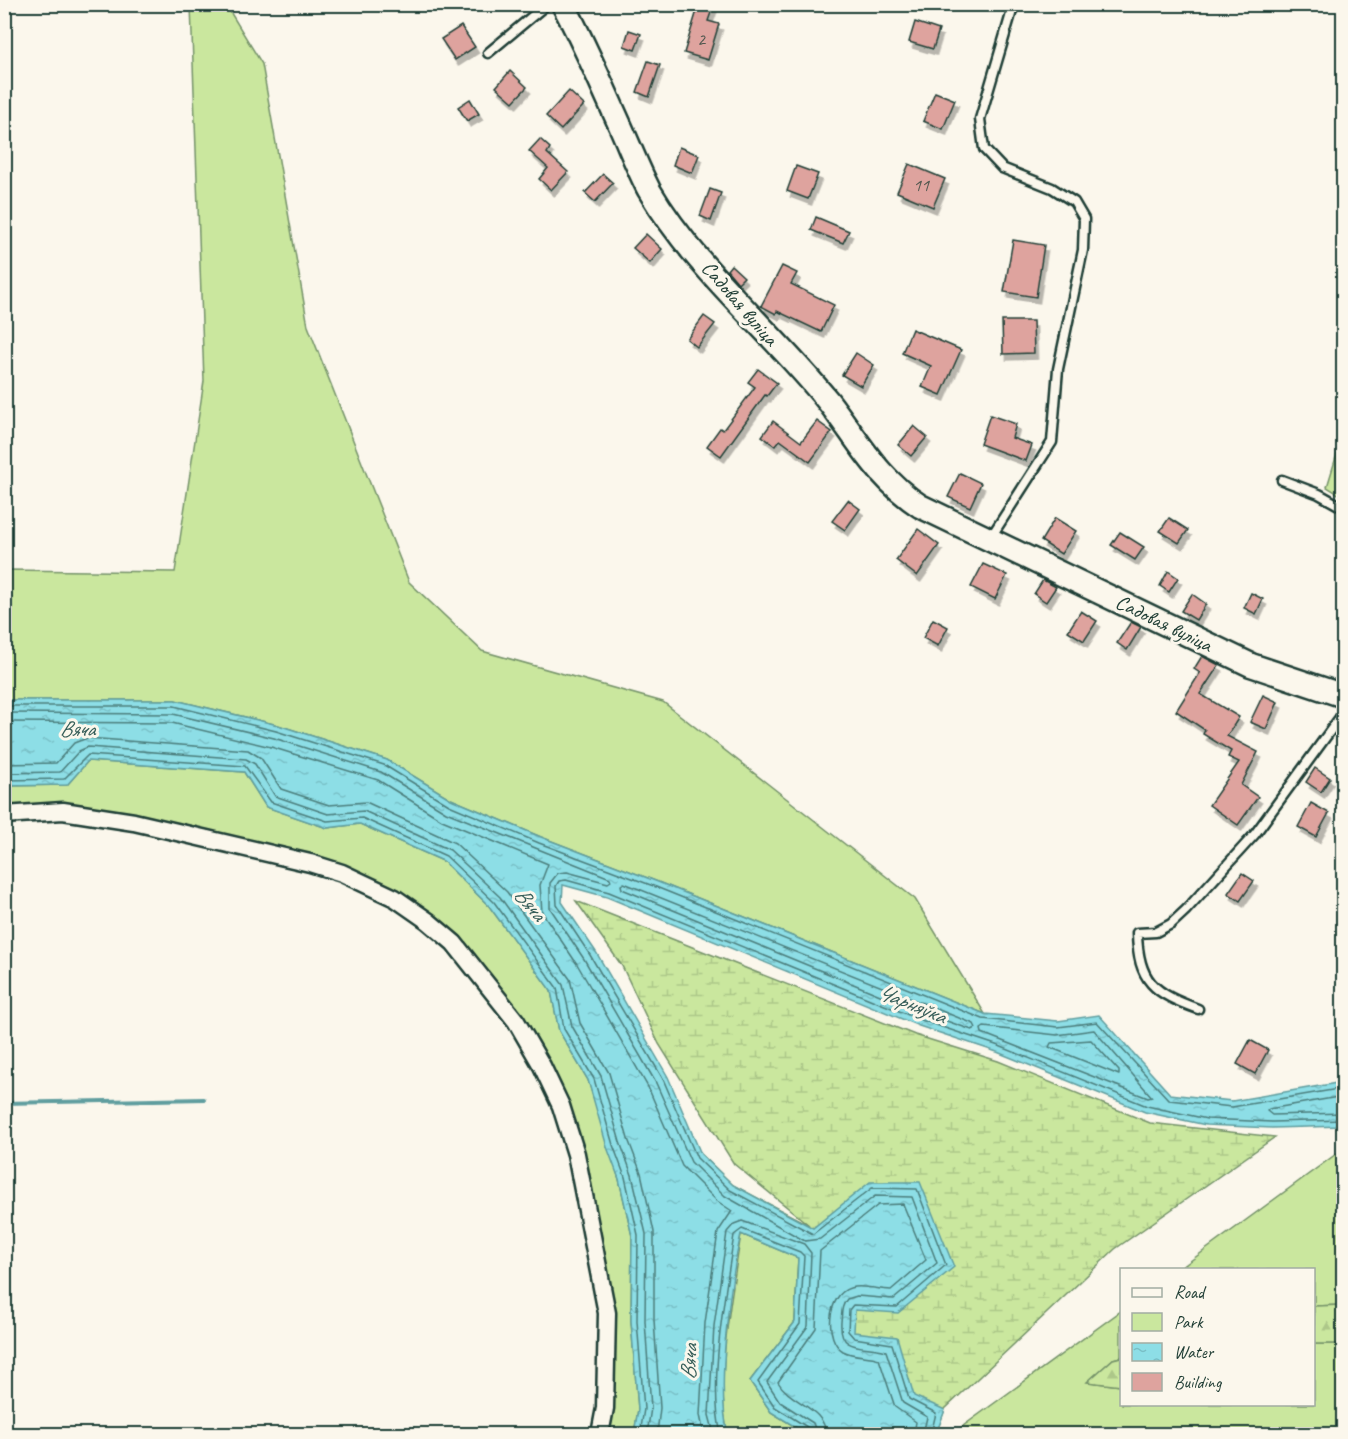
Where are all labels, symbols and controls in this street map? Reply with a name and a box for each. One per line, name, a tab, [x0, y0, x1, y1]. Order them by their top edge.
house number: 2	[697, 28, 707, 50]
house number: 11	[913, 174, 930, 196]
street label: Садовая вуліца	[696, 255, 785, 352]
street label: Садовая вуліца	[1111, 588, 1218, 658]
water label: Вяча	[59, 715, 97, 743]
water label: Вяча	[508, 882, 553, 928]
water label: Чарняўка	[874, 978, 952, 1031]
legend	[1120, 1268, 1315, 1406]
text: Road	[1174, 1281, 1207, 1303]
text: Park	[1174, 1311, 1204, 1333]
water label: Вяча	[674, 1341, 704, 1380]
text: Water	[1174, 1341, 1215, 1363]
text: Building	[1174, 1371, 1223, 1393]

